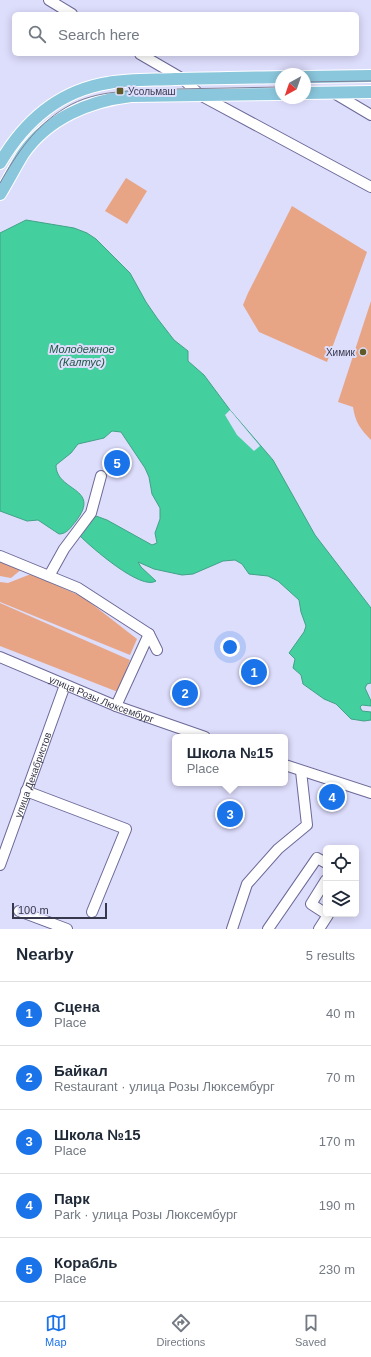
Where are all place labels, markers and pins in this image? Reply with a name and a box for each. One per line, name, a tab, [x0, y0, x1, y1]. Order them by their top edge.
marker: Усольмаш	[115, 86, 125, 96]
place label: Усольмаш	[128, 86, 176, 97]
place label: Химик	[326, 347, 356, 358]
marker: Химик	[358, 347, 368, 357]
pin: 5	[104, 448, 130, 478]
pin: 1	[241, 657, 267, 687]
pin: 2	[172, 678, 198, 708]
pin: 4	[319, 782, 345, 812]
pin: 3	[217, 799, 243, 829]

